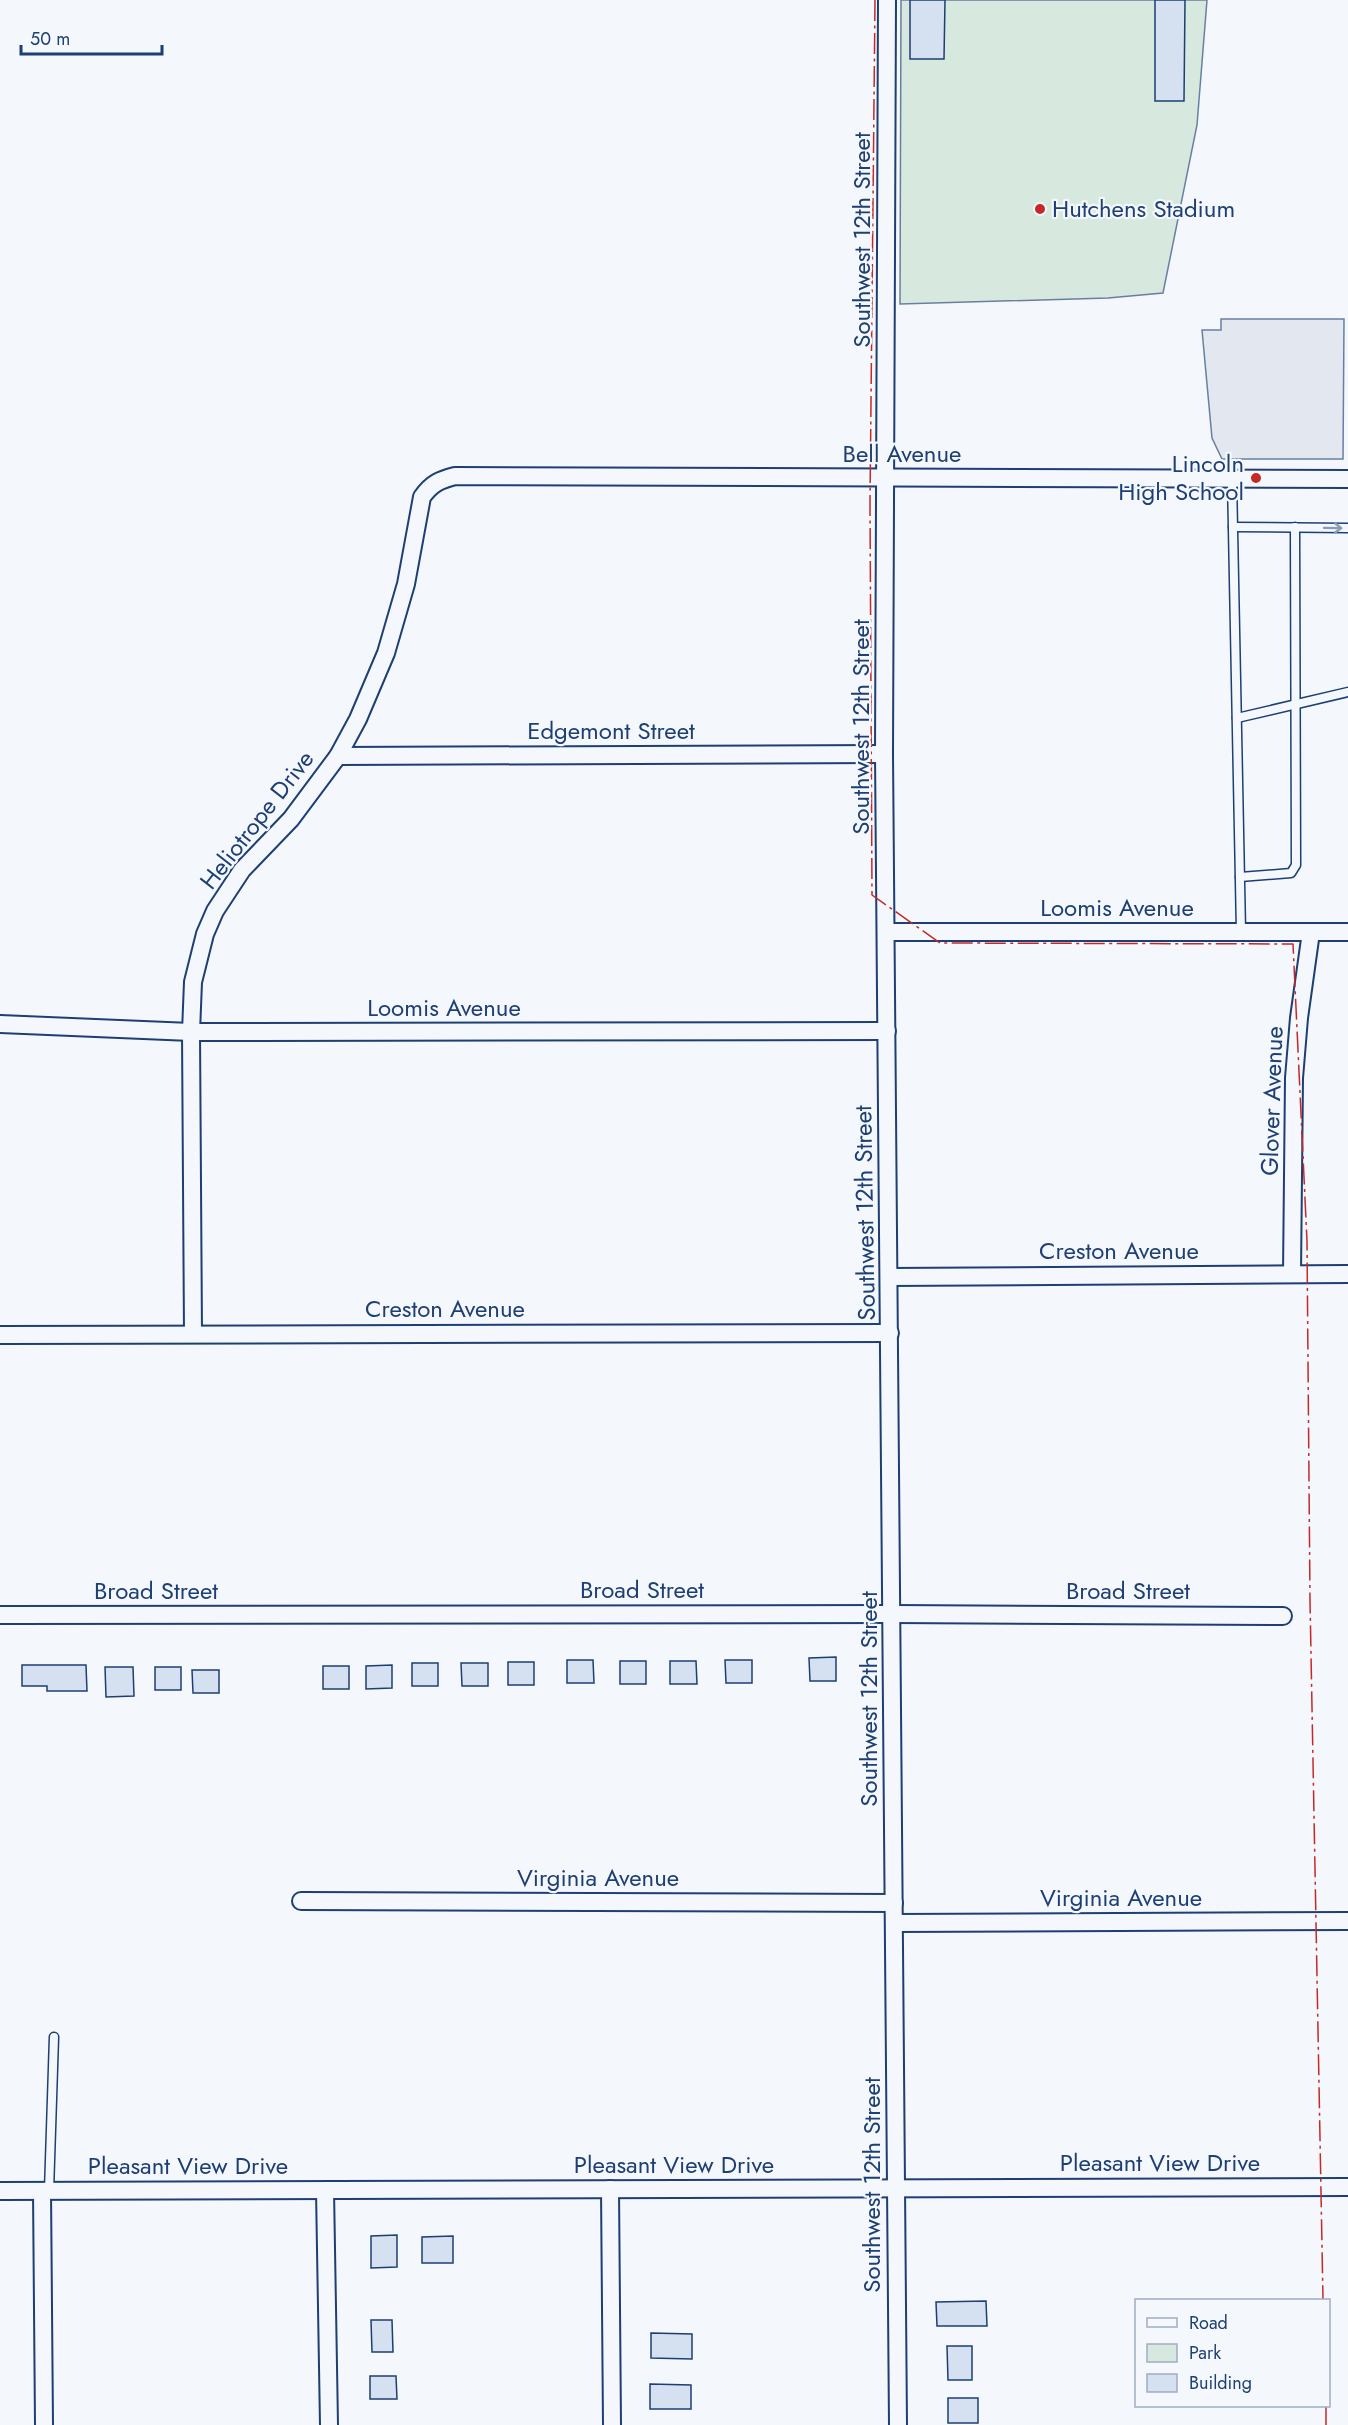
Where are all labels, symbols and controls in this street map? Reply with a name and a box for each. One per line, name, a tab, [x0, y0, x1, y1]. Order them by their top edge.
scale bar	[21, 18, 162, 56]
text: 50 m	[30, 26, 70, 52]
street label: Southwest 12th Street	[844, 132, 879, 348]
place label: Hutchens Stadium	[1052, 191, 1235, 226]
marker: Hutchens Stadium	[1033, 202, 1047, 216]
street label: Bell Avenue	[843, 436, 961, 471]
place label: Lincoln High School	[1118, 446, 1244, 509]
marker: Lincoln High School	[1249, 471, 1263, 485]
one-way arrow	[1322, 522, 1342, 533]
street label: Southwest 12th Street	[843, 619, 878, 835]
street label: Edgemont Street	[527, 713, 695, 748]
street label: Heliotrope Drive	[191, 743, 322, 897]
street label: Loomis Avenue	[1040, 890, 1194, 925]
street label: Loomis Avenue	[367, 990, 521, 1025]
street label: Glover Avenue	[1251, 1026, 1292, 1176]
street label: Southwest 12th Street	[845, 1105, 884, 1321]
street label: Creston Avenue	[1039, 1233, 1199, 1268]
street label: Creston Avenue	[365, 1291, 525, 1326]
street label: Broad Street	[580, 1572, 704, 1607]
street label: Broad Street	[94, 1573, 218, 1608]
street label: Broad Street	[1066, 1573, 1190, 1608]
street label: Southwest 12th Street	[851, 1591, 886, 1807]
street label: Virginia Avenue	[517, 1860, 679, 1895]
street label: Virginia Avenue	[1040, 1880, 1202, 1915]
street label: Southwest 12th Street	[854, 2077, 889, 2293]
street label: Pleasant View Drive	[1060, 2145, 1260, 2180]
street label: Pleasant View Drive	[574, 2147, 774, 2182]
street label: Pleasant View Drive	[88, 2148, 288, 2183]
legend	[1135, 2299, 1330, 2407]
text: Road	[1189, 2310, 1228, 2336]
text: Park	[1189, 2340, 1221, 2366]
text: Building	[1189, 2370, 1252, 2396]

